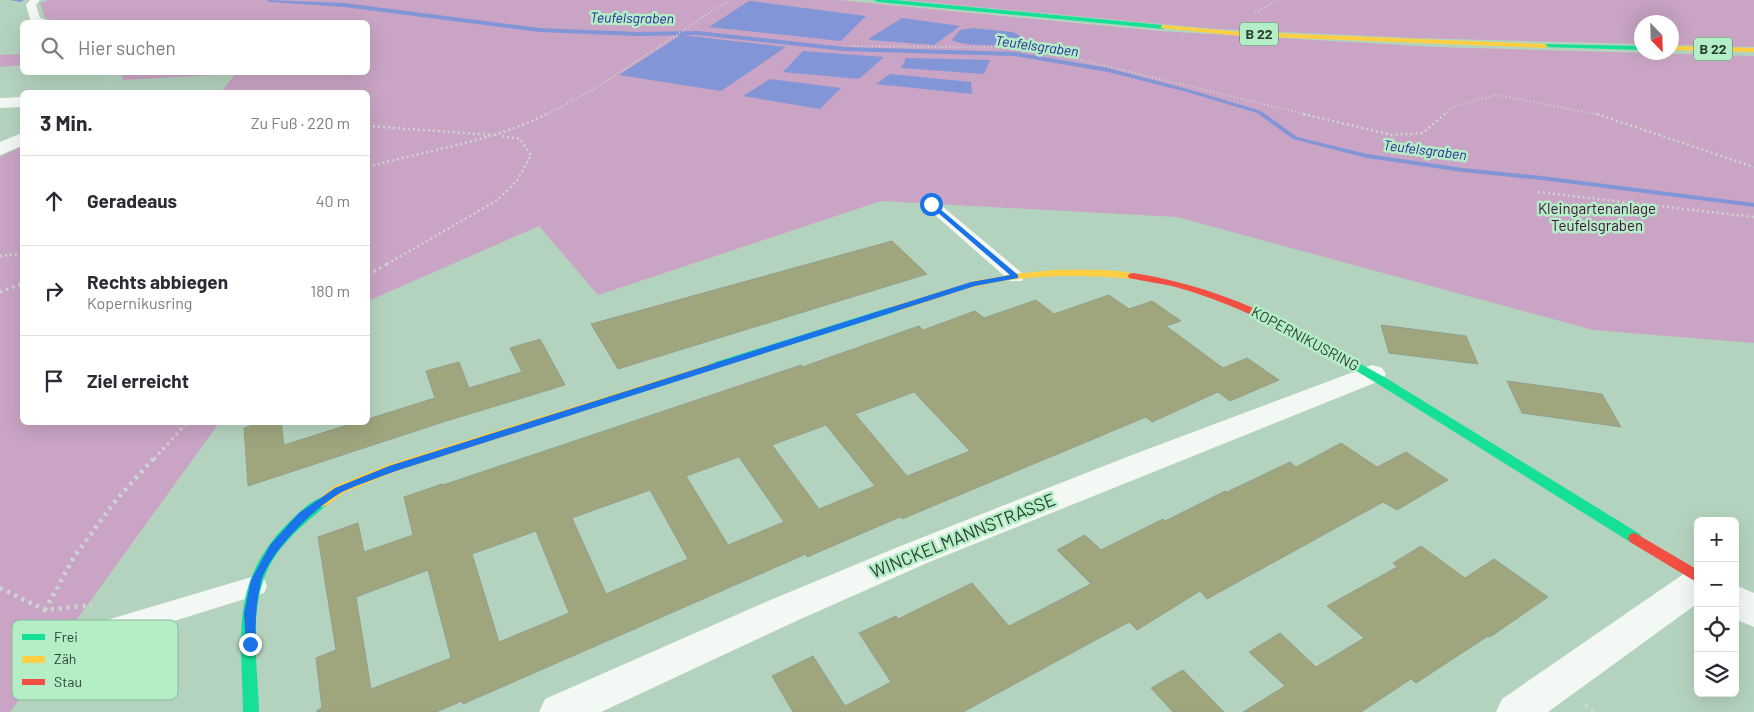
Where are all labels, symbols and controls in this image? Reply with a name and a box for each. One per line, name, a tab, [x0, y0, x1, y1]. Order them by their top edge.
water label: Teufelsgraben	[590, 8, 674, 27]
north arrow	[1634, 15, 1679, 60]
search box	[20, 20, 370, 75]
road number: B 22	[1240, 22, 1278, 46]
water label: Teufelsgraben	[994, 31, 1080, 60]
icon: search	[38, 34, 66, 62]
text: Hier suchen	[78, 36, 176, 59]
road number: B 22	[1694, 38, 1732, 61]
text: 3 Min.	[40, 110, 93, 135]
text: Zu Fuß · 220 m	[251, 113, 350, 132]
water label: Teufelsgraben	[1382, 136, 1468, 163]
icon: ahead	[40, 187, 68, 215]
text: Geradeaus	[87, 189, 177, 212]
text: 40 m	[316, 191, 350, 210]
route start	[920, 193, 943, 216]
park label: Kleingartenanlage Teufelsgraben	[1538, 199, 1656, 234]
text: Rechts abbiegen	[87, 270, 228, 293]
icon: right	[40, 277, 68, 305]
text: 180 m	[311, 281, 350, 300]
text: Kopernikusring	[87, 293, 192, 312]
street label: KOPERNIKUSRING	[1248, 302, 1362, 374]
icon: arrive	[40, 367, 68, 395]
text: Ziel erreicht	[87, 369, 189, 392]
street label: WINCKELMANNSTRASSE	[867, 488, 1058, 582]
map controls	[1694, 517, 1739, 697]
button: +	[1694, 517, 1739, 562]
button: −	[1694, 562, 1739, 607]
button: locate	[1694, 607, 1739, 652]
legend	[12, 620, 178, 700]
text: Frei	[54, 628, 78, 645]
route end	[239, 633, 262, 656]
text: Zäh	[54, 650, 76, 667]
button: layers	[1694, 652, 1739, 697]
text: Stau	[54, 673, 82, 690]

